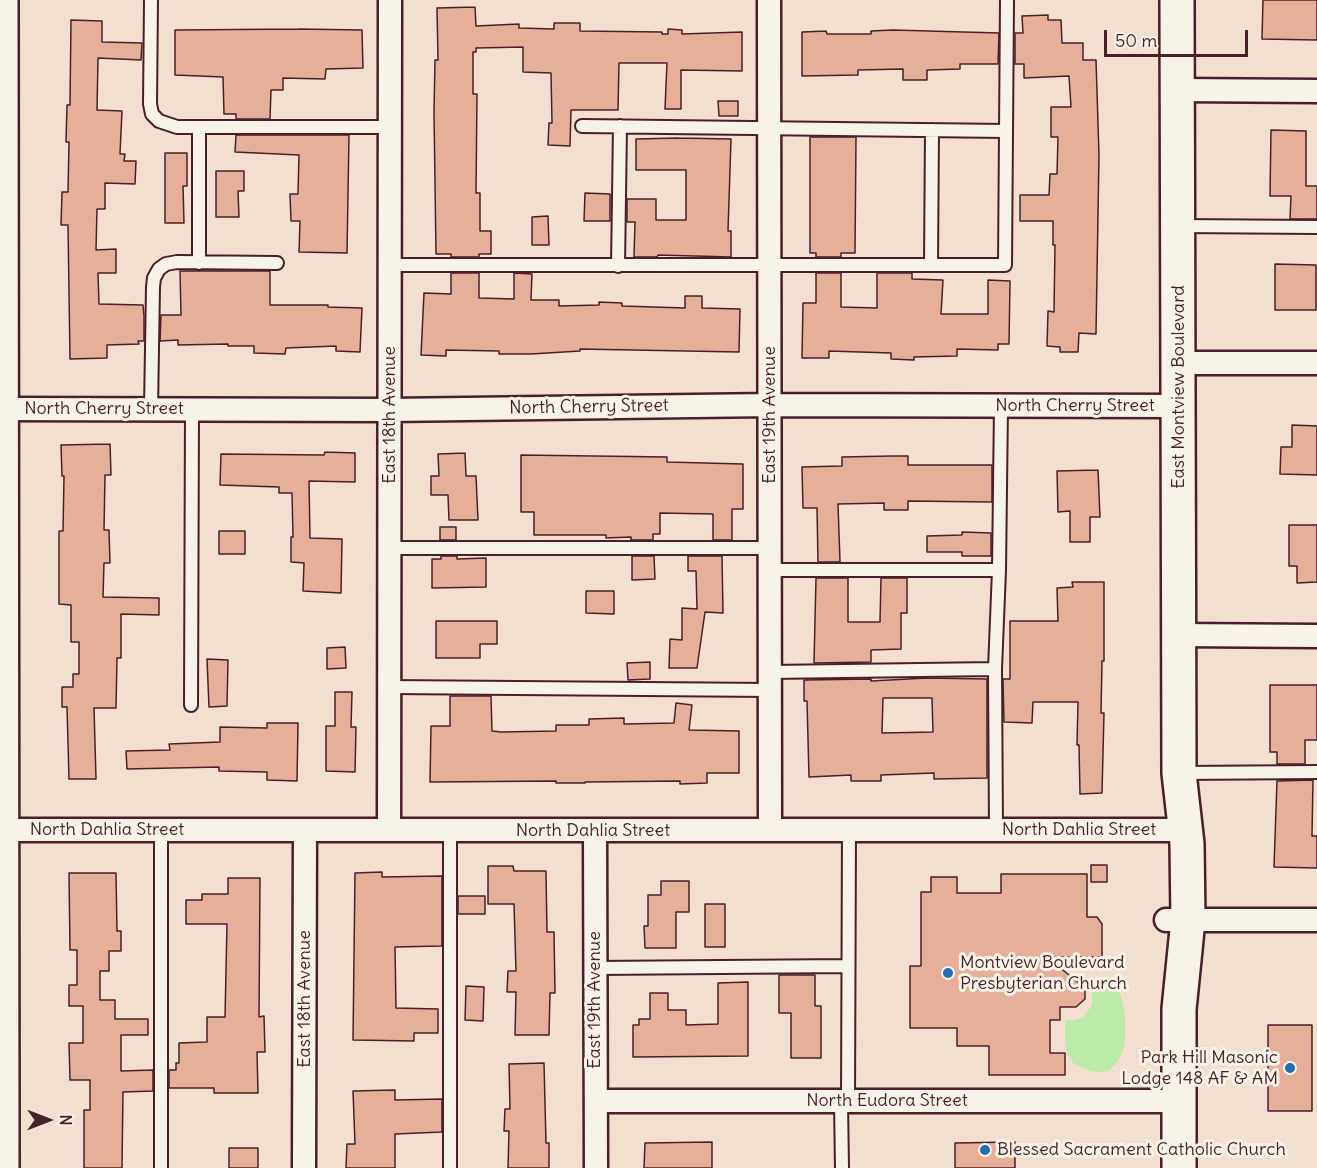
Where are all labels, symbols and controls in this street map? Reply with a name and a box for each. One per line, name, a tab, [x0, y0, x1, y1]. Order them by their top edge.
scale bar	[1107, 18, 1251, 56]
text: 50 m	[1115, 29, 1157, 52]
street label: East Montview Boulevard	[1168, 285, 1190, 489]
street label: East 18th Avenue	[379, 346, 401, 484]
street label: East 19th Avenue	[759, 346, 781, 484]
street label: North Cherry Street	[509, 395, 669, 419]
street label: North Cherry Street	[995, 395, 1155, 417]
street label: North Cherry Street	[24, 398, 184, 420]
street label: North Dahlia Street	[30, 819, 184, 841]
street label: North Dahlia Street	[1002, 819, 1156, 841]
street label: North Dahlia Street	[516, 820, 670, 842]
street label: East 18th Avenue	[294, 930, 316, 1068]
street label: East 19th Avenue	[584, 931, 606, 1069]
place label: Montview Boulevard Presbyterian Church	[960, 952, 1127, 994]
marker: Montview Boulevard Presbyterian Church	[941, 966, 955, 980]
place label: Park Hill Masonic Lodge 148 AF & AM	[1121, 1047, 1278, 1090]
marker: Park Hill Masonic Lodge 148 AF & AM	[1283, 1061, 1297, 1075]
north arrow	[18, 1090, 78, 1150]
street label: North Eudora Street	[806, 1090, 968, 1112]
text: N	[56, 1114, 76, 1126]
place label: Blessed Sacrament Catholic Church	[997, 1139, 1286, 1161]
marker: Blessed Sacrament Catholic Church	[978, 1143, 992, 1157]

